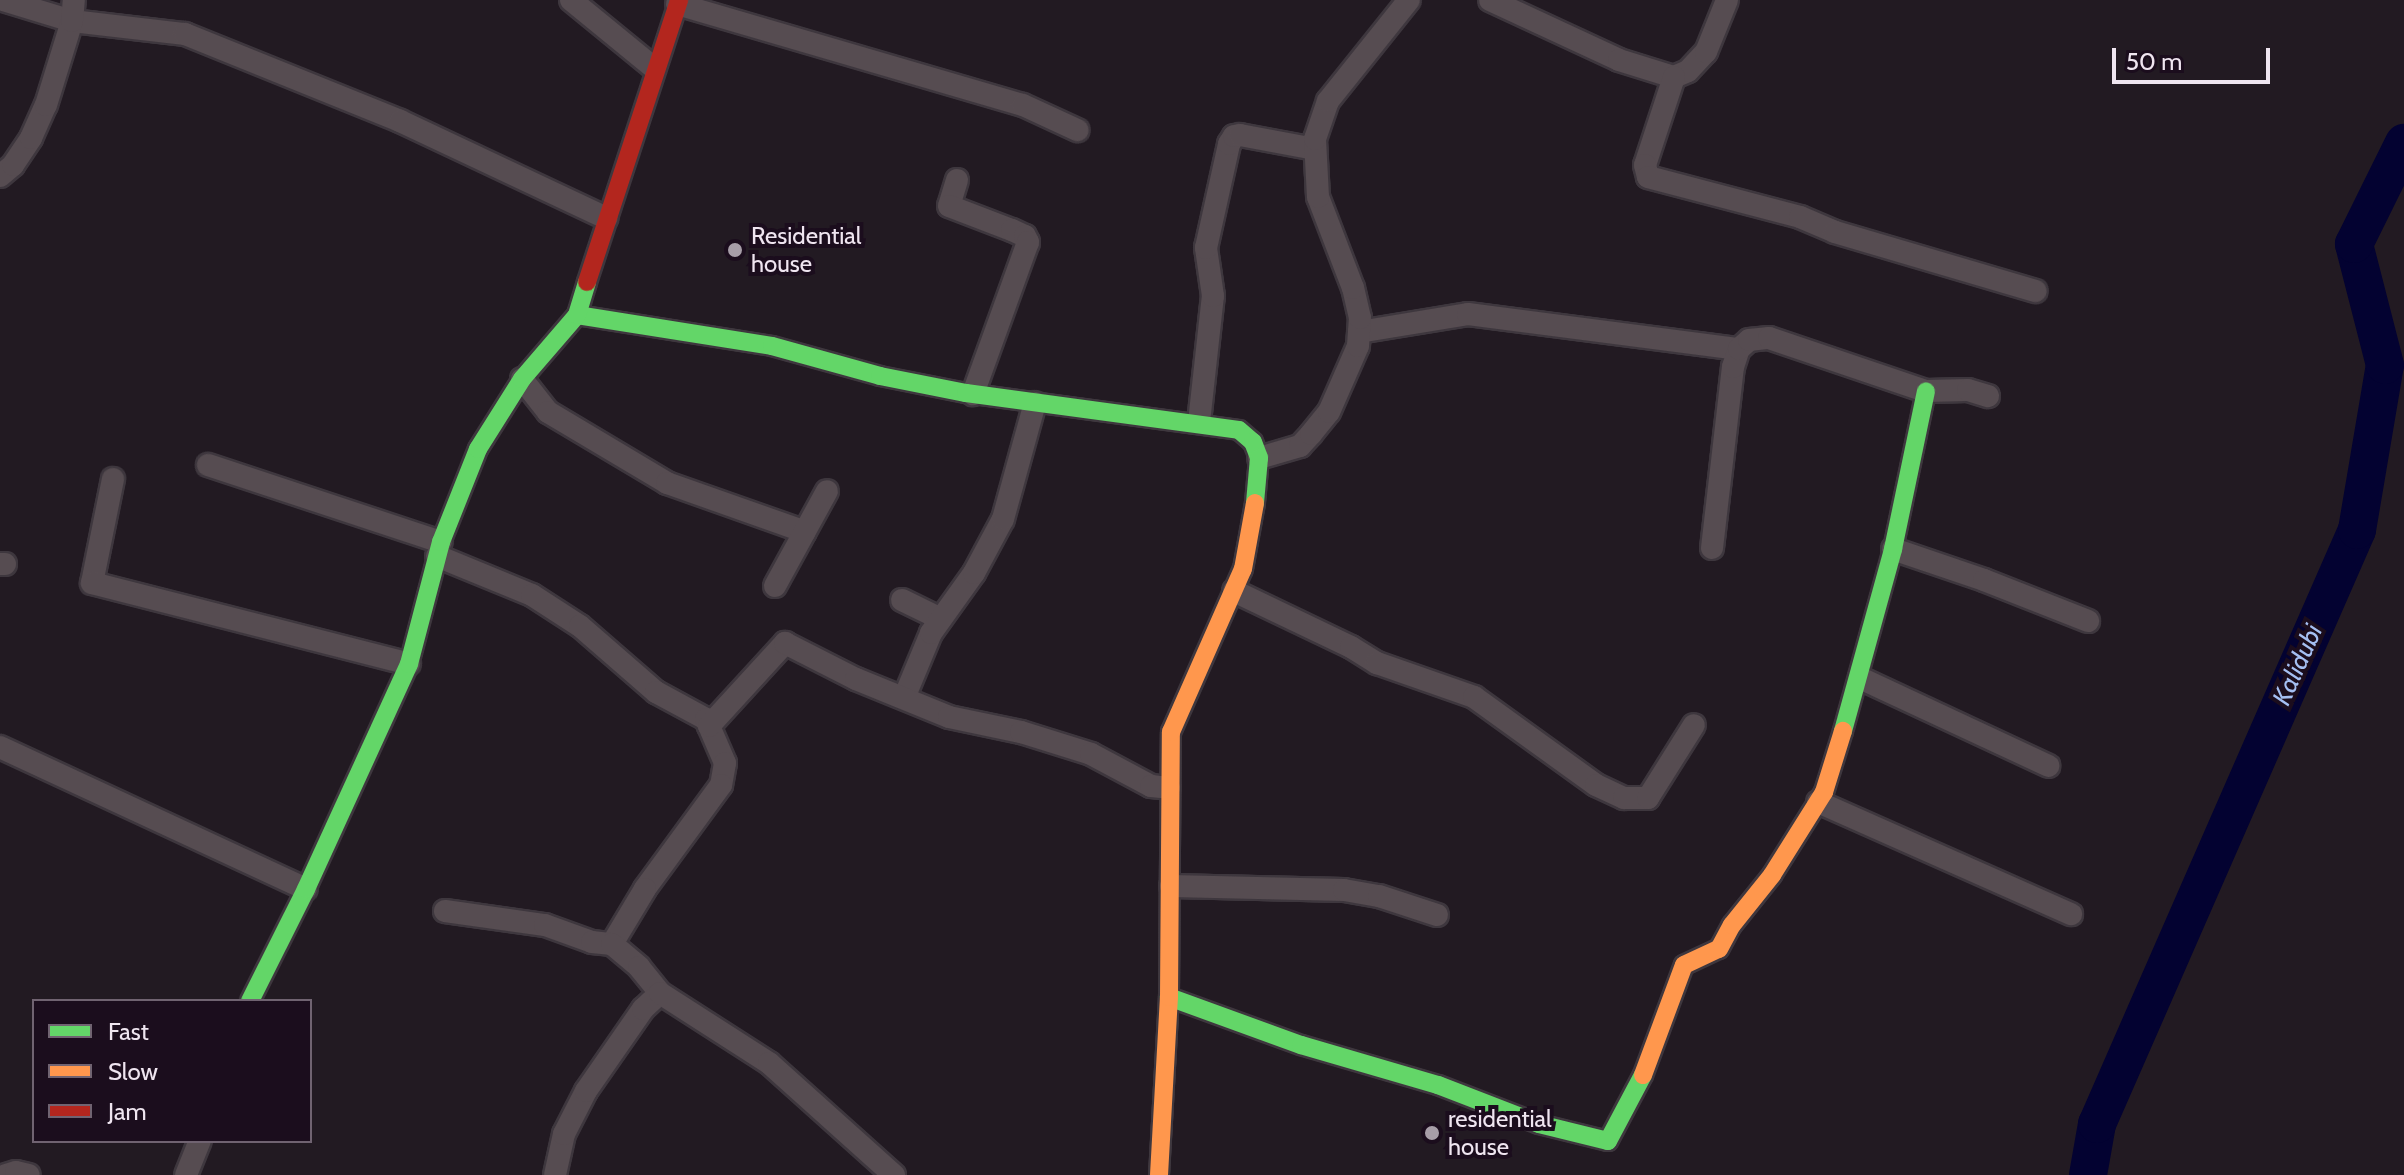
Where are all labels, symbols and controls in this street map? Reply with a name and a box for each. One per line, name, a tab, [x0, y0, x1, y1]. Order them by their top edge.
scale bar	[2116, 32, 2274, 82]
text: 50 m	[2126, 47, 2182, 76]
place label: Residential house	[751, 222, 862, 278]
marker: Residential house	[726, 241, 744, 259]
water label: Kalidubi	[2266, 620, 2330, 710]
legend	[32, 999, 312, 1143]
text: Fast	[108, 1017, 149, 1046]
text: Slow	[108, 1057, 158, 1086]
text: Jam	[108, 1097, 146, 1126]
place label: residential house	[1448, 1105, 1552, 1161]
marker: residential house	[1423, 1124, 1441, 1142]

